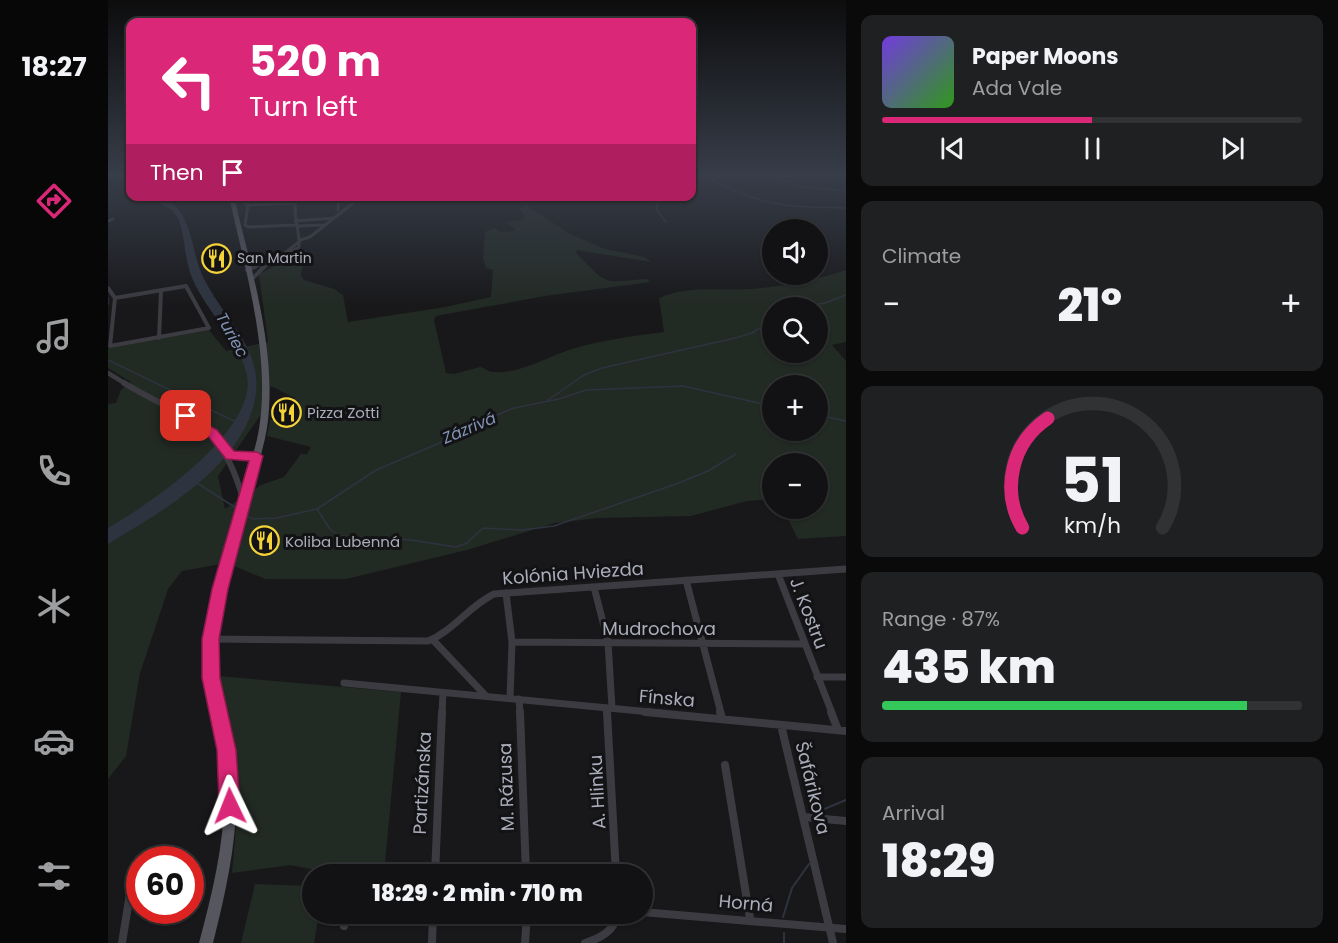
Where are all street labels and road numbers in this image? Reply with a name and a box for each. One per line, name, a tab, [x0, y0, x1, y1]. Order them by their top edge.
street label: Kolónia Hviezda	[501, 556, 645, 590]
street label: J. Kostru	[784, 574, 834, 652]
street label: Mudrochova	[602, 616, 716, 641]
street label: Fínska	[638, 683, 696, 713]
street label: Partizánska	[407, 731, 437, 835]
street label: Šafárikova	[789, 739, 837, 837]
street label: M. Rázusa	[492, 742, 520, 832]
street label: A. Hlinku	[583, 754, 611, 830]
street label: Horná	[718, 888, 774, 918]

